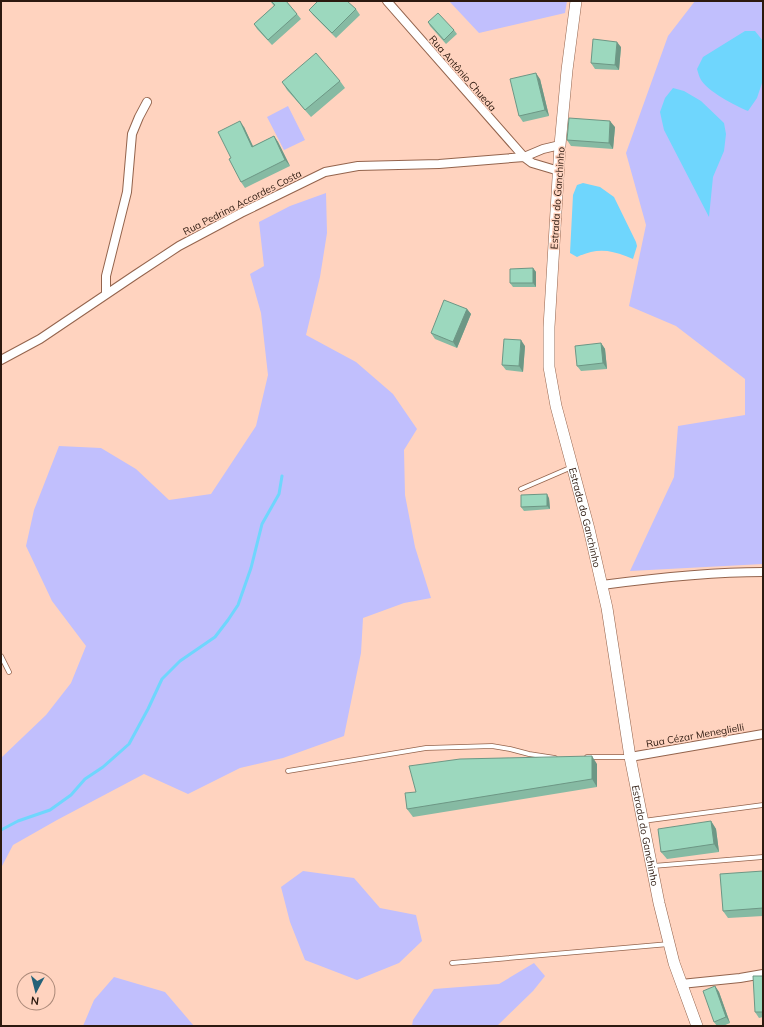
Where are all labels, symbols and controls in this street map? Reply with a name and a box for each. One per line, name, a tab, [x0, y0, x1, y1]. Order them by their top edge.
street label: Rua Antônio Chueda	[426, 33, 499, 114]
street label: Estrada do Ganchinho	[547, 146, 568, 250]
street label: Rua Pedrina Accordes Costa	[181, 167, 304, 238]
street label: Estrada do Ganchinho	[566, 466, 604, 569]
street label: Rua Cézar Meneglielli	[645, 720, 745, 751]
street label: Estrada do Ganchinho	[629, 784, 662, 887]
north arrow	[16, 971, 56, 1011]
text: N	[30, 993, 40, 1008]

